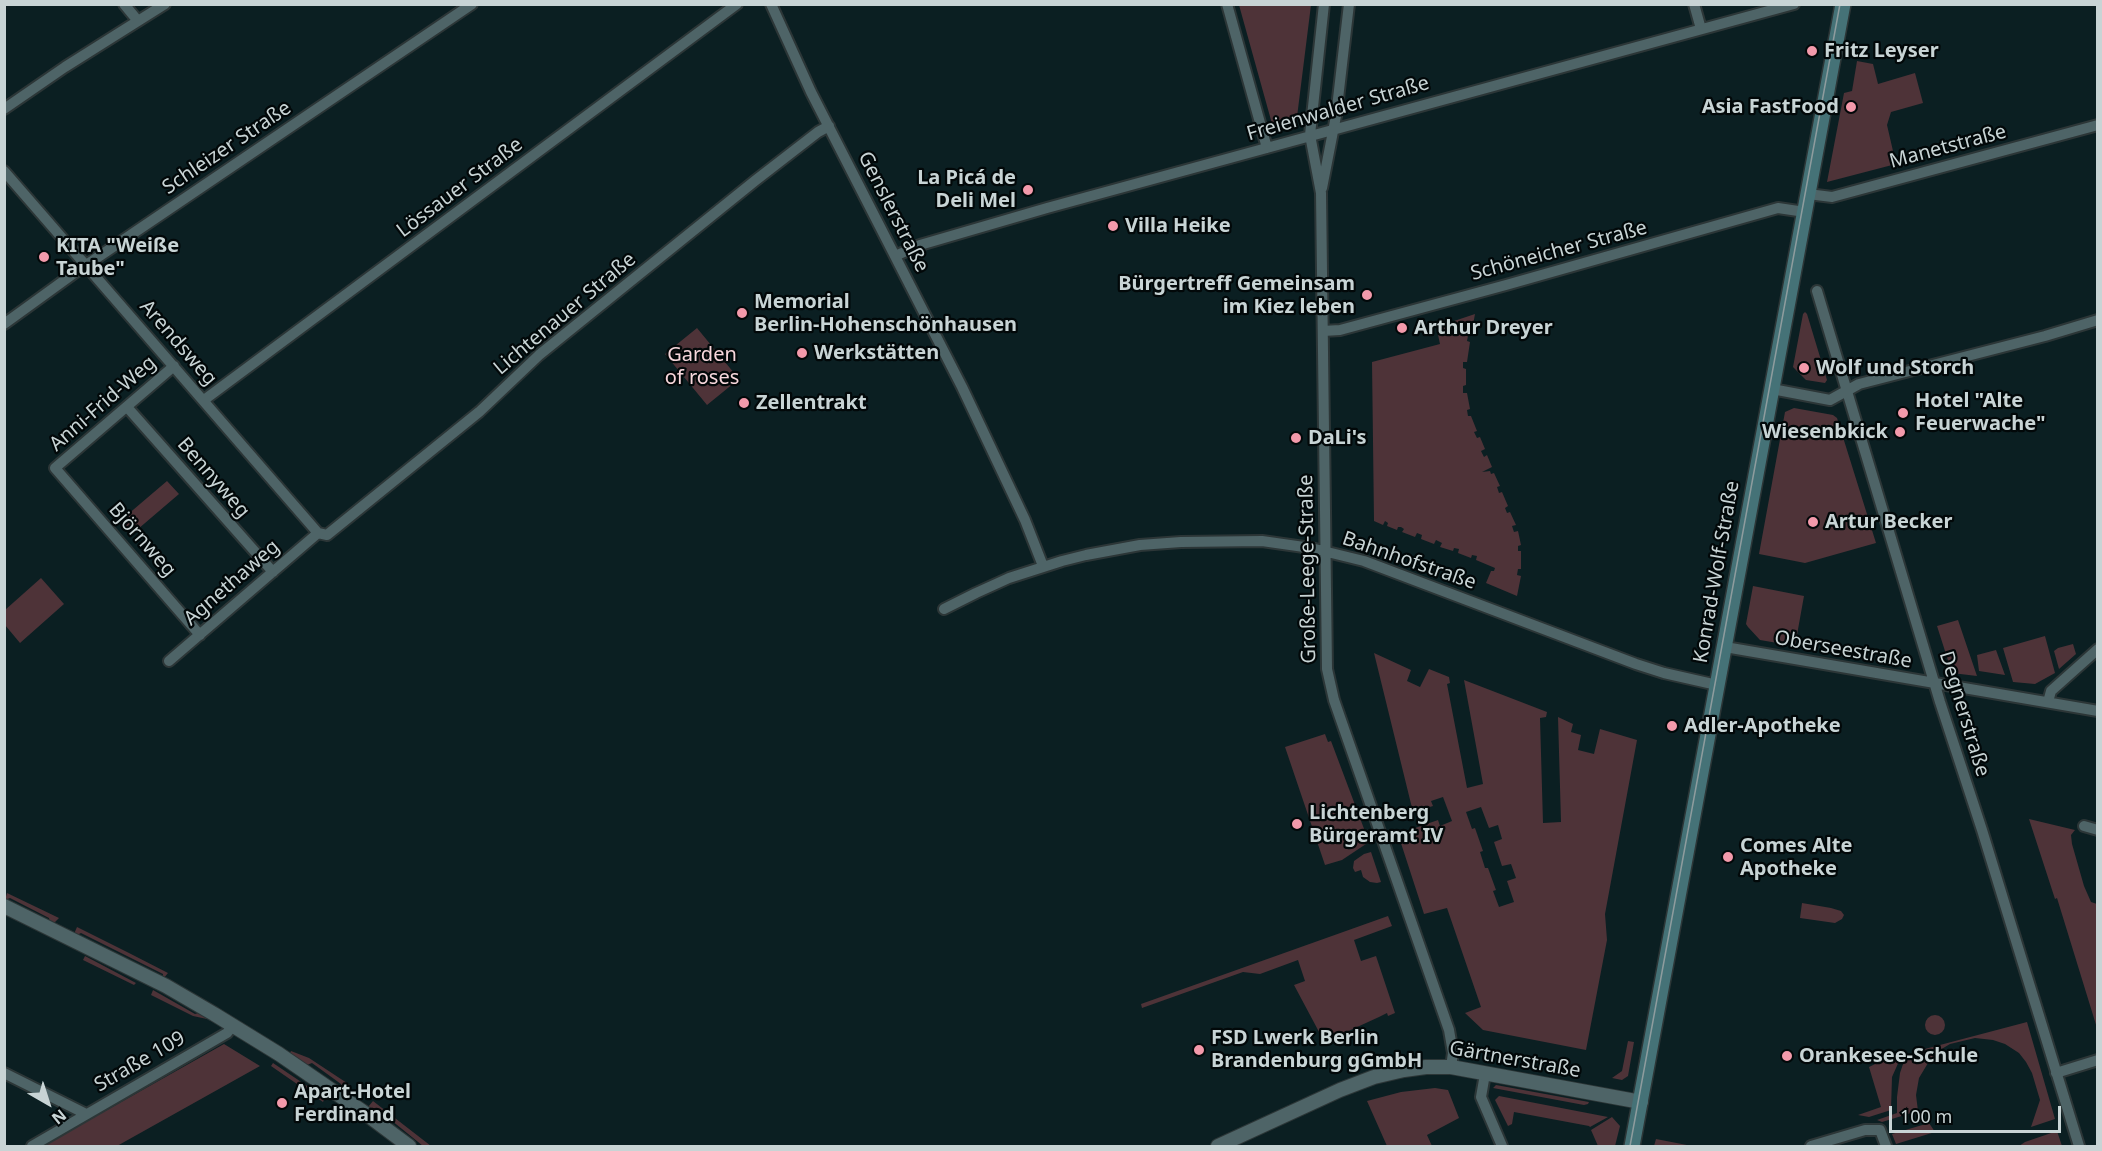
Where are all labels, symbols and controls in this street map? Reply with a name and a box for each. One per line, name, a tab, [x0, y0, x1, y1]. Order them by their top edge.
place label: Fritz Leyser	[1824, 39, 1939, 63]
marker: Fritz Leyser	[1805, 44, 1819, 58]
street label: Freienwalder Straße	[1244, 71, 1432, 147]
place label: Asia FastFood	[1702, 95, 1839, 119]
street label: Schleizer Straße	[158, 96, 296, 200]
marker: Asia FastFood	[1844, 100, 1858, 114]
street label: Manetstraße	[1887, 120, 2009, 174]
street label: Lössauer Straße	[392, 133, 528, 243]
street label: Genslerstraße	[852, 148, 934, 276]
place label: La Picá de Deli Mel	[917, 166, 1016, 213]
marker: La Picá de Deli Mel	[1021, 183, 1035, 197]
place label: Villa Heike	[1125, 214, 1231, 238]
street label: Schöneicher Straße	[1468, 216, 1650, 286]
marker: Villa Heike	[1106, 219, 1120, 233]
place label: KITA "Weiße Taube"	[56, 234, 179, 281]
street label: Lichtenauer Straße	[489, 248, 641, 380]
marker: KITA "Weiße Taube"	[37, 250, 51, 264]
place label: Bürgertreff Gemeinsam im Kiez leben	[1118, 272, 1355, 319]
marker: Bürgertreff Gemeinsam im Kiez leben	[1360, 288, 1374, 302]
place label: Memorial Berlin-Hohenschönhausen	[754, 290, 1017, 337]
street label: Arendsweg	[134, 295, 222, 391]
marker: Memorial Berlin-Hohenschönhausen	[735, 306, 749, 320]
place label: Arthur Dreyer	[1414, 316, 1553, 340]
marker: Arthur Dreyer	[1395, 321, 1409, 335]
place label: Werkstätten	[814, 341, 939, 365]
park label: Garden of roses	[665, 343, 739, 390]
marker: Werkstätten	[795, 346, 809, 360]
street label: Anni-Frid-Weg	[45, 351, 161, 457]
place label: Wolf und Storch	[1816, 356, 1974, 380]
marker: Wolf und Storch	[1797, 361, 1811, 375]
place label: Hotel "Alte Feuerwache"	[1915, 389, 2046, 436]
place label: Zellentrakt	[756, 391, 867, 415]
marker: Zellentrakt	[737, 396, 751, 410]
marker: Hotel "Alte Feuerwache"	[1896, 406, 1910, 420]
place label: Wiesenbkick	[1762, 420, 1888, 444]
marker: Wiesenbkick	[1893, 425, 1907, 439]
place label: DaLi's	[1308, 426, 1367, 450]
marker: DaLi's	[1289, 431, 1303, 445]
street label: Bennyweg	[172, 433, 254, 523]
street label: Große-Leege-Straße	[1294, 474, 1322, 664]
street label: Konrad-Wolf-Straße	[1689, 479, 1745, 665]
street label: Björnweg	[103, 498, 181, 582]
place label: Artur Becker	[1825, 510, 1952, 534]
marker: Artur Becker	[1806, 515, 1820, 529]
street label: Bahnhofstraße	[1339, 527, 1479, 595]
street label: Agnethaweg	[179, 535, 285, 631]
street label: Oberseestraße	[1772, 626, 1914, 674]
street label: Degnerstraße	[1934, 648, 1994, 780]
place label: Adler-Apotheke	[1684, 714, 1841, 738]
marker: Adler-Apotheke	[1665, 719, 1679, 733]
place label: Lichtenberg Bürgeramt IV	[1309, 801, 1443, 848]
marker: Lichtenberg Bürgeramt IV	[1290, 817, 1304, 831]
place label: Comes Alte Apotheke	[1740, 834, 1852, 881]
marker: Comes Alte Apotheke	[1721, 850, 1735, 864]
street label: Straße 109	[90, 1026, 190, 1098]
place label: FSD Lwerk Berlin Brandenburg gGmbH	[1211, 1026, 1422, 1073]
street label: Gärtnerstraße	[1447, 1037, 1583, 1083]
marker: FSD Lwerk Berlin Brandenburg gGmbH	[1192, 1043, 1206, 1057]
place label: Orankesee-Schule	[1799, 1044, 1978, 1068]
marker: Orankesee-Schule	[1780, 1049, 1794, 1063]
north arrow	[18, 1073, 78, 1133]
place label: Apart-Hotel Ferdinand	[294, 1080, 411, 1127]
scale bar	[1892, 1094, 2064, 1132]
marker: Apart-Hotel Ferdinand	[275, 1096, 289, 1110]
text: N	[47, 1104, 71, 1130]
text: 100 m	[1900, 1104, 1952, 1128]

